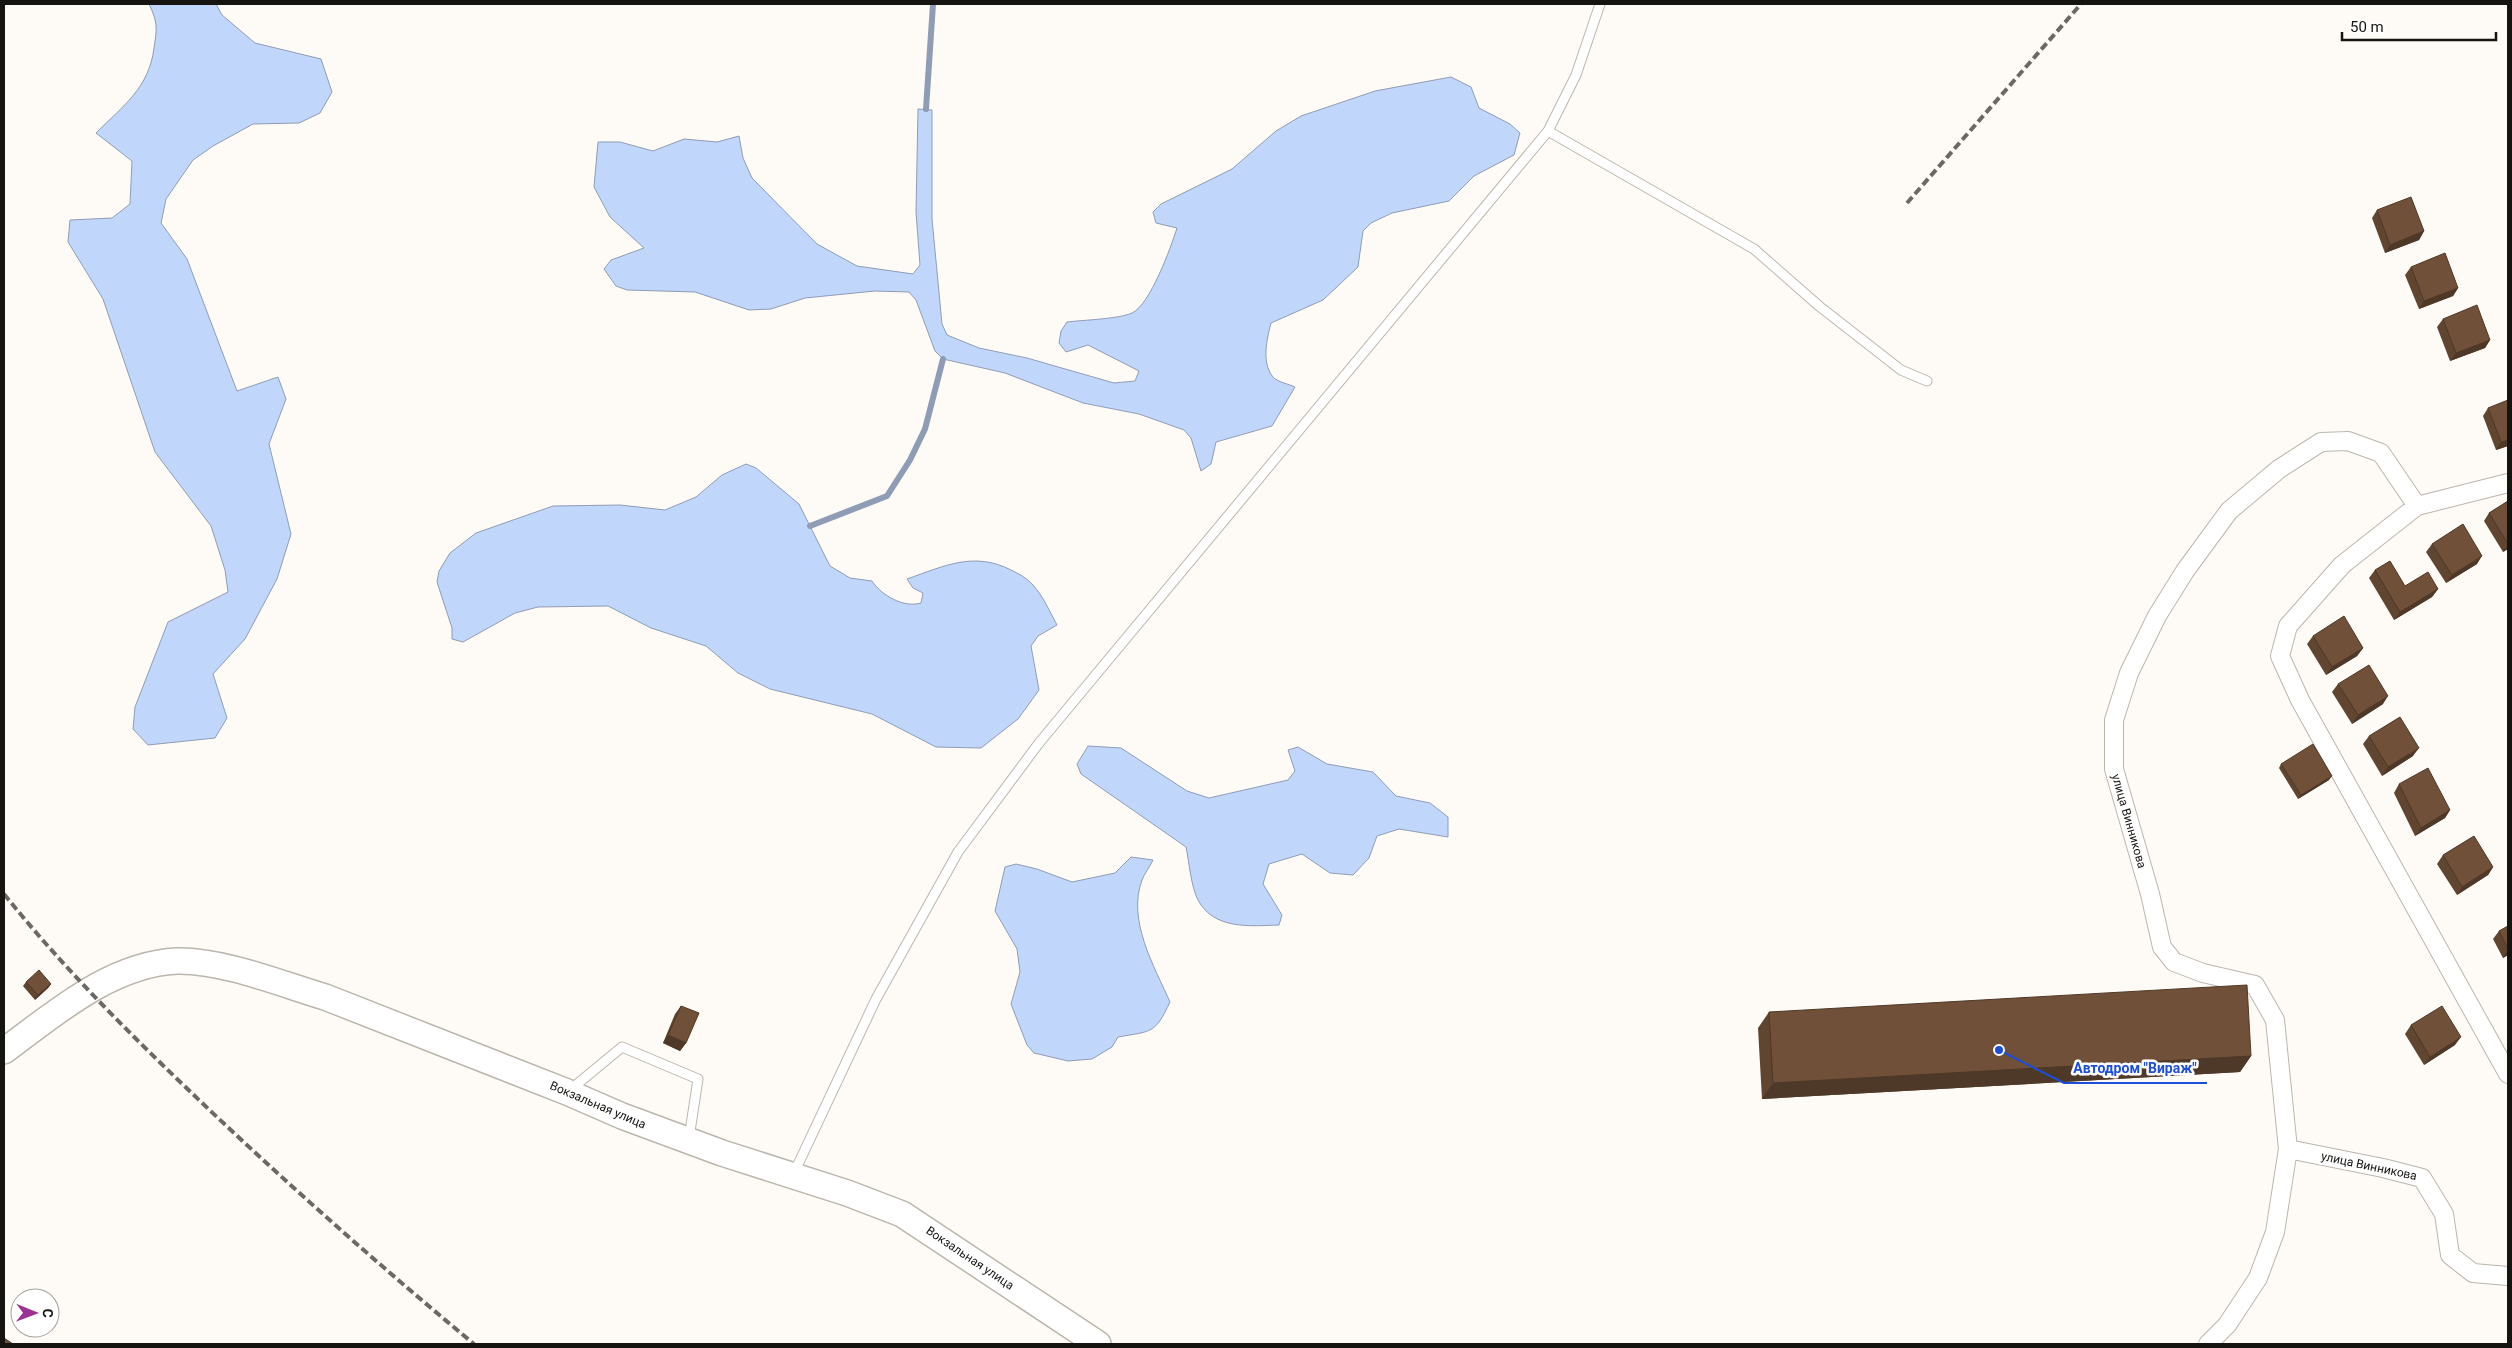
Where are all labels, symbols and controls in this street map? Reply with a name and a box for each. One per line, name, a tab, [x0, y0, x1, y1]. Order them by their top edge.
scale bar	[2342, 10, 2496, 42]
text: 50 m	[2350, 18, 2384, 36]
street label: улица Винникова	[2109, 772, 2149, 870]
callout: Автодром "Вираж"	[2064, 1054, 2207, 1083]
text: Автодром "Вираж"	[2073, 1060, 2197, 1076]
street label: Вокзальная улица	[548, 1078, 648, 1132]
street label: улица Винникова	[2320, 1149, 2418, 1183]
street label: Вокзальная улица	[923, 1223, 1017, 1293]
north arrow	[10, 1288, 60, 1338]
text: С	[40, 1309, 56, 1318]

